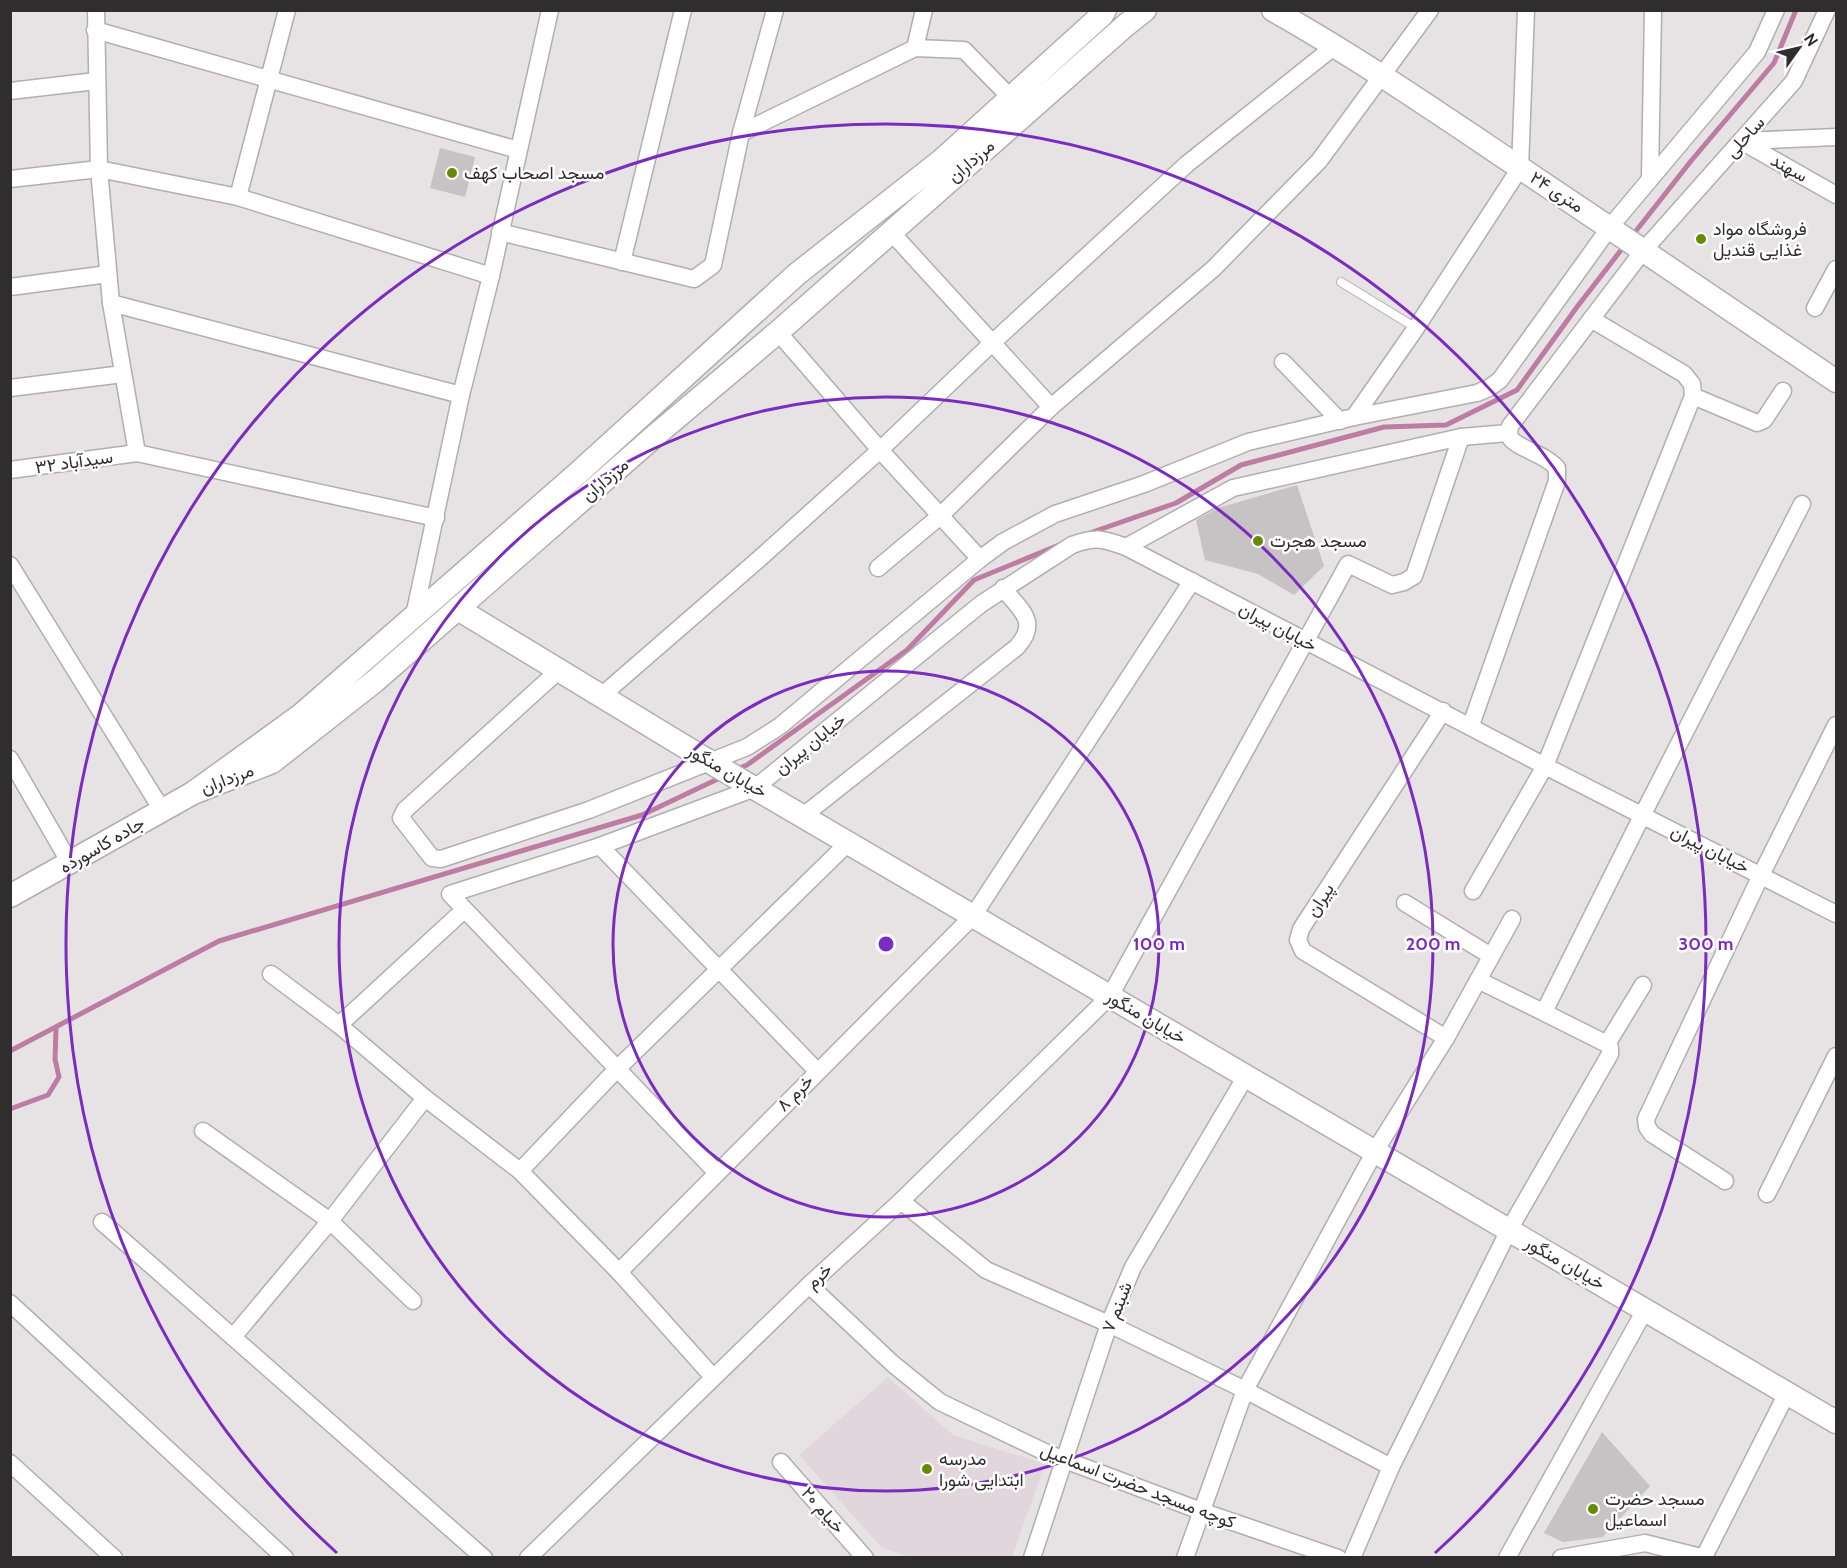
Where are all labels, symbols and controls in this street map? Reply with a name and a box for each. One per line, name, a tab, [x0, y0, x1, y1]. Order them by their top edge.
north arrow	[1769, 18, 1829, 78]
text: N	[1800, 30, 1822, 50]
street label: ساحلی	[1721, 112, 1769, 162]
street label: مرزداران	[943, 135, 999, 187]
street label: سهند	[1767, 149, 1811, 187]
place label: مسجد اصحاب کهف	[464, 162, 604, 184]
marker: مسجد اصحاب کهف	[445, 166, 459, 180]
street label: ۲۴ متری	[1526, 167, 1588, 217]
place label: فروشگاه مواد غذایی قندیل	[1713, 218, 1807, 261]
marker: فروشگاه مواد غذایی قندیل	[1694, 232, 1708, 246]
street label: سیدآباد ۳۲	[34, 446, 114, 478]
street label: مرزداران	[577, 454, 633, 506]
place label: مسجد هجرت	[1270, 530, 1367, 552]
marker: مسجد هجرت	[1251, 534, 1265, 548]
street label: خیابان پیران	[1235, 597, 1321, 658]
street label: خیابان پیران	[770, 709, 851, 780]
street label: خیابان منگور	[682, 739, 771, 803]
street label: مرزداران	[197, 759, 257, 799]
street label: جاده کاسورده	[56, 812, 148, 878]
street label: خیابان پیران	[1667, 820, 1753, 879]
street label: پیران	[1301, 879, 1340, 921]
text: 100 m	[1133, 933, 1185, 955]
text: 200 m	[1406, 933, 1460, 955]
text: 300 m	[1679, 933, 1733, 955]
centre of rings	[876, 934, 896, 954]
street label: خیابان منگور	[1101, 985, 1190, 1049]
street label: خرم ۸	[772, 1070, 819, 1117]
street label: خیابان منگور	[1520, 1231, 1609, 1295]
street label: خرم	[801, 1258, 838, 1294]
street label: شبنم ۷	[1097, 1279, 1138, 1336]
street label: کوچه مسجد حضرت اسماعیل	[1037, 1439, 1239, 1534]
place label: مدرسه ابتدایی شورا	[939, 1448, 1024, 1491]
marker: مدرسه ابتدایی شورا	[920, 1462, 934, 1476]
street label: خیام ۲۰	[796, 1482, 849, 1539]
place label: مسجد حضرت اسماعیل	[1605, 1488, 1705, 1531]
marker: مسجد حضرت اسماعیل	[1586, 1502, 1600, 1516]

